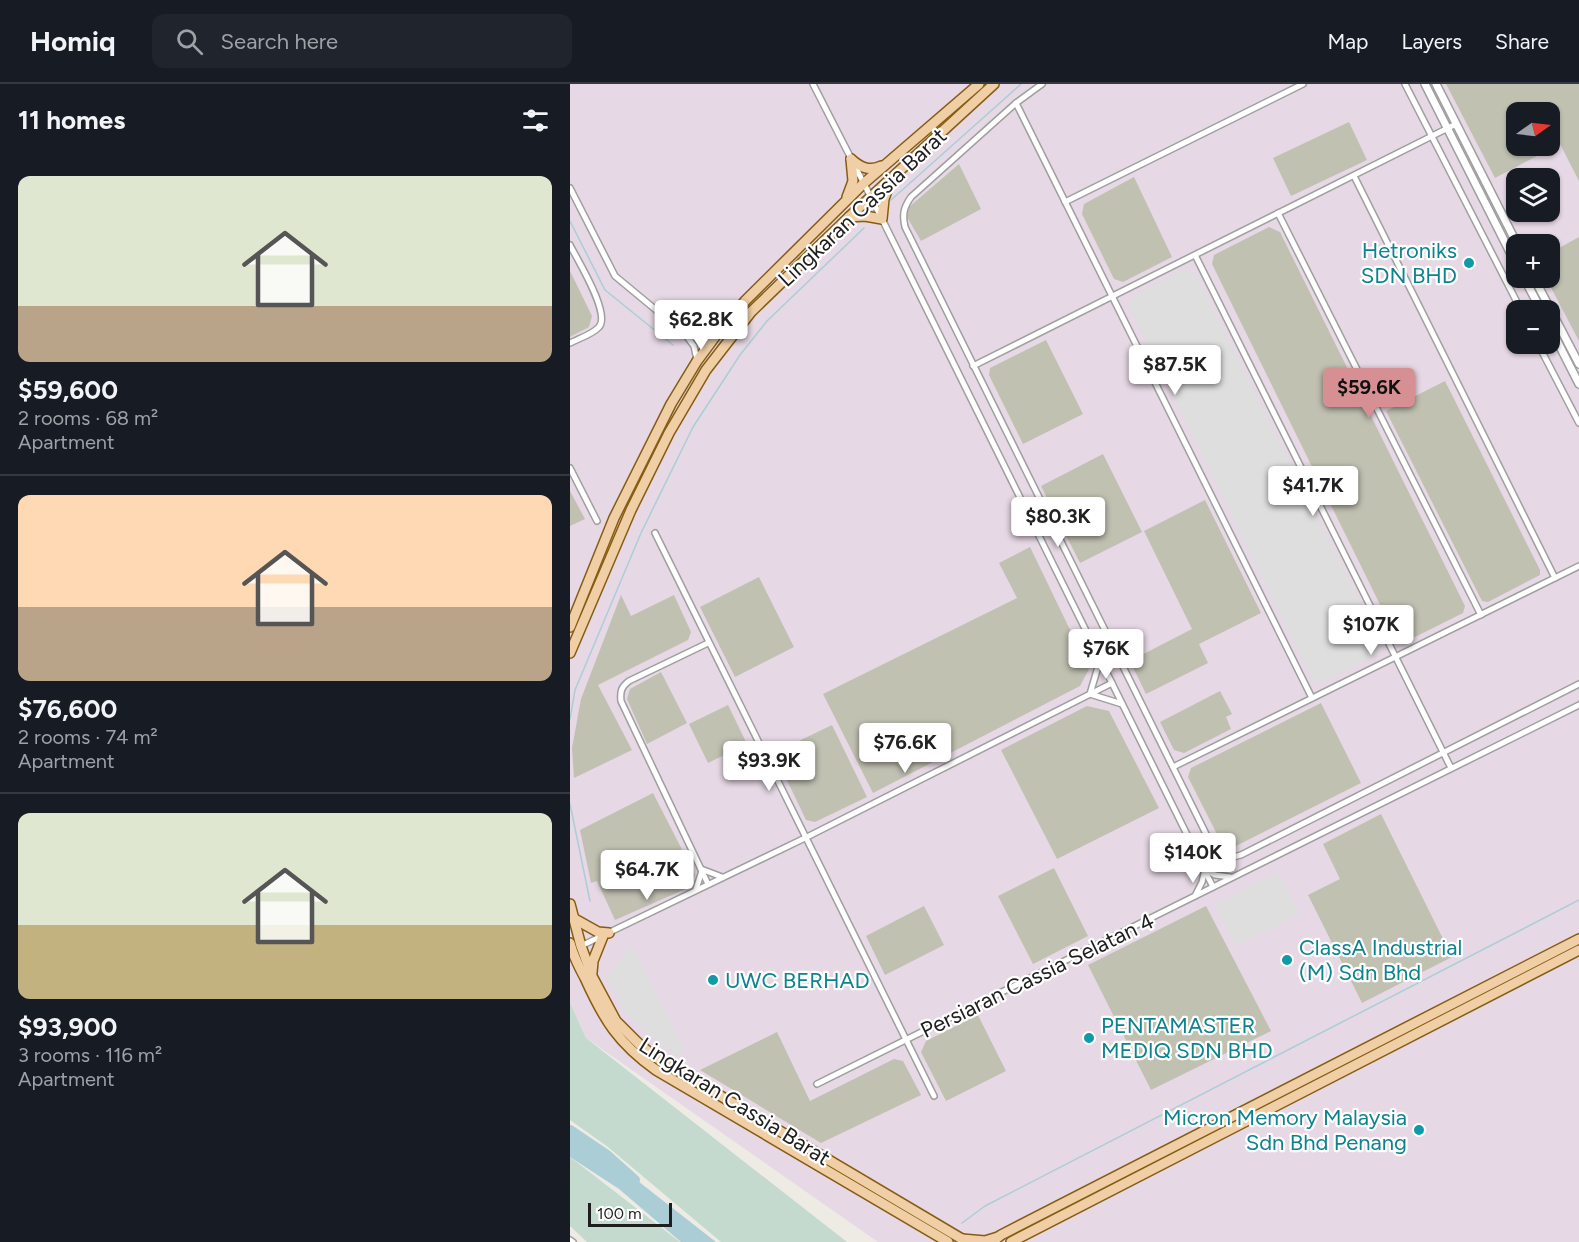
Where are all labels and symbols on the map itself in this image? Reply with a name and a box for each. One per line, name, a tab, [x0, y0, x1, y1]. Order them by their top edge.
north arrow	[1506, 102, 1560, 156]
street label: Lingkaran Cassia Barat	[772, 122, 952, 293]
place label: Hetroniks SDN BHD	[1361, 237, 1457, 289]
marker: Hetroniks SDN BHD	[1462, 256, 1476, 270]
pin: $62.8K	[652, 300, 750, 351]
pin: $87.5K	[1126, 345, 1224, 396]
pin: $59.6K	[1320, 368, 1418, 419]
pin: $41.7K	[1264, 466, 1362, 517]
pin: $80.3K	[1009, 497, 1107, 548]
pin: $107K	[1329, 605, 1413, 656]
pin: $76K	[1070, 629, 1142, 680]
pin: $76.6K	[856, 723, 954, 774]
pin: $93.9K	[720, 741, 818, 792]
pin: $140K	[1151, 833, 1235, 884]
pin: $64.7K	[598, 850, 696, 901]
street label: Persiaran Cassia Selatan 4	[916, 907, 1158, 1044]
place label: ClassA Industrial (M) Sdn Bhd	[1299, 934, 1462, 986]
marker: ClassA Industrial (M) Sdn Bhd	[1280, 953, 1294, 967]
place label: UWC BERHAD	[725, 967, 870, 994]
marker: UWC BERHAD	[706, 973, 720, 987]
place label: PENTAMASTER MEDIQ SDN BHD	[1101, 1012, 1273, 1064]
street label: Lingkaran Cassia Barat	[634, 1031, 835, 1171]
marker: PENTAMASTER MEDIQ SDN BHD	[1082, 1031, 1096, 1045]
place label: Micron Memory Malaysia Sdn Bhd Penang	[1163, 1104, 1407, 1156]
marker: Micron Memory Malaysia Sdn Bhd Penang	[1412, 1123, 1426, 1137]
scale bar	[588, 1200, 672, 1228]

